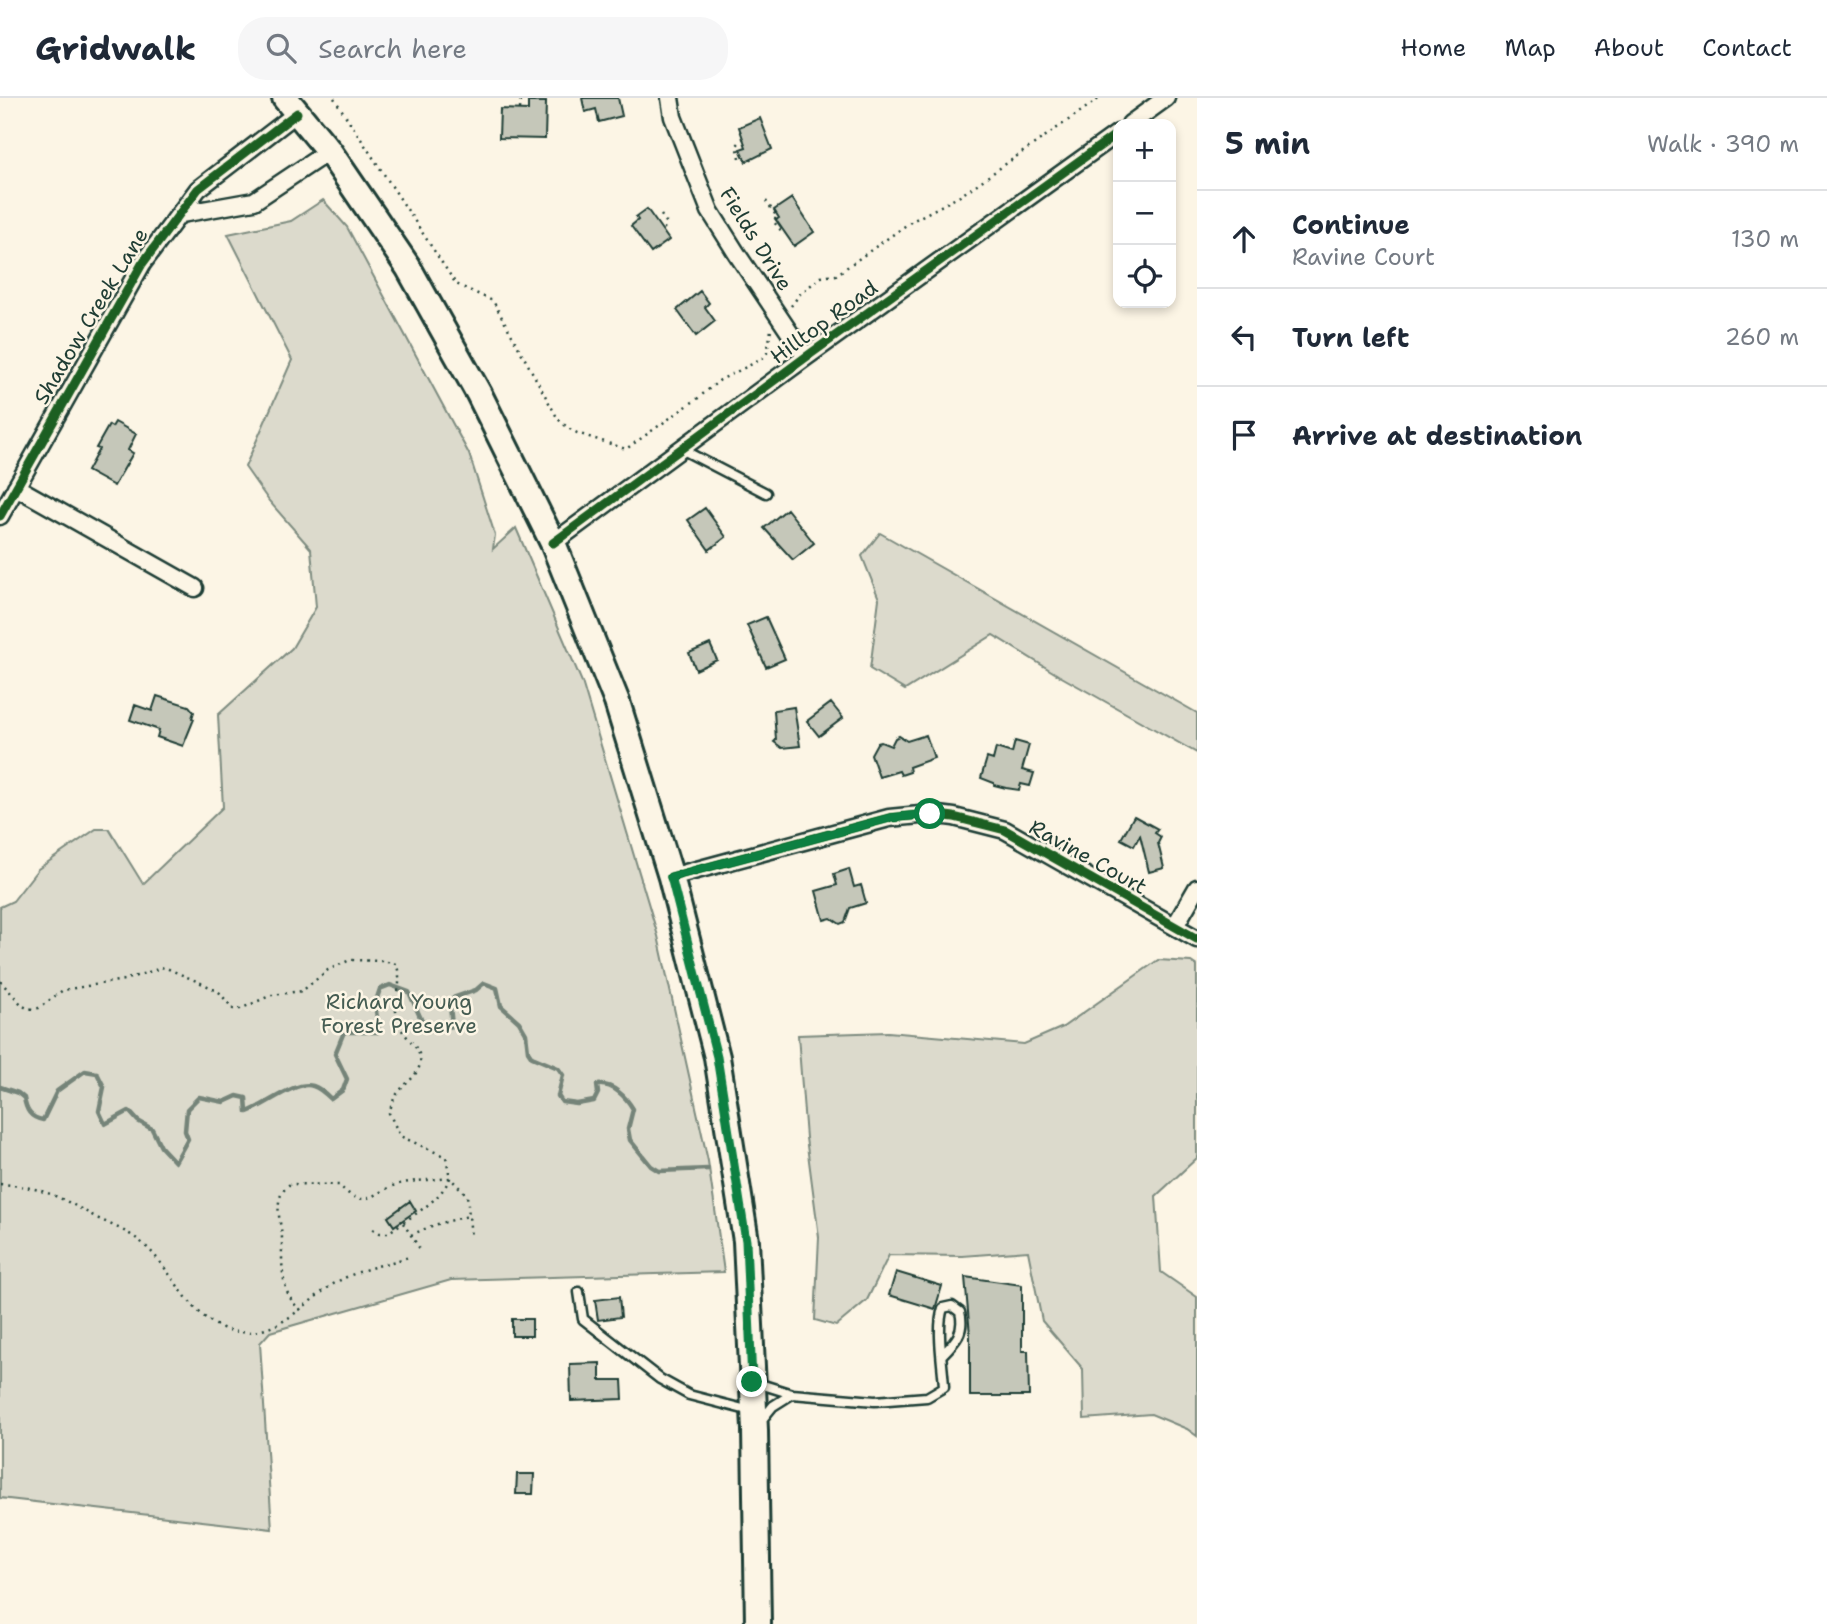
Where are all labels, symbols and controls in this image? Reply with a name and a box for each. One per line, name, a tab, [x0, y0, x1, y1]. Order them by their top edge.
search box	[238, 17, 728, 80]
text: Gridwalk	[35, 26, 196, 71]
icon: search	[262, 29, 300, 67]
text: Search here	[318, 31, 467, 66]
text: Home	[1400, 32, 1466, 64]
text: Map	[1504, 32, 1556, 64]
text: About	[1594, 32, 1664, 64]
text: Contact	[1702, 32, 1792, 64]
map controls	[1113, 119, 1176, 308]
button: +	[1113, 119, 1176, 182]
text: 5 min	[1225, 123, 1310, 164]
text: Walk · 390 m	[1647, 129, 1799, 159]
street label: Fields Drive	[713, 182, 799, 296]
button: −	[1113, 182, 1176, 245]
text: Continue	[1292, 207, 1410, 242]
icon: ahead	[1225, 220, 1263, 258]
street label: Shadow Creek Lane	[27, 223, 155, 409]
text: 130 m	[1731, 224, 1799, 254]
text: Ravine Court	[1292, 242, 1435, 272]
button: locate	[1113, 245, 1176, 308]
street label: Hilltop Road	[765, 274, 883, 370]
icon: left	[1225, 318, 1263, 356]
text: Turn left	[1292, 320, 1409, 355]
text: 260 m	[1725, 322, 1799, 352]
icon: arrive	[1225, 416, 1263, 454]
text: Arrive at destination	[1292, 418, 1582, 453]
route start	[914, 798, 945, 829]
street label: Ravine Court	[1024, 813, 1152, 901]
park label: Richard Young Forest Preserve	[321, 988, 477, 1040]
route end	[736, 1366, 767, 1397]

